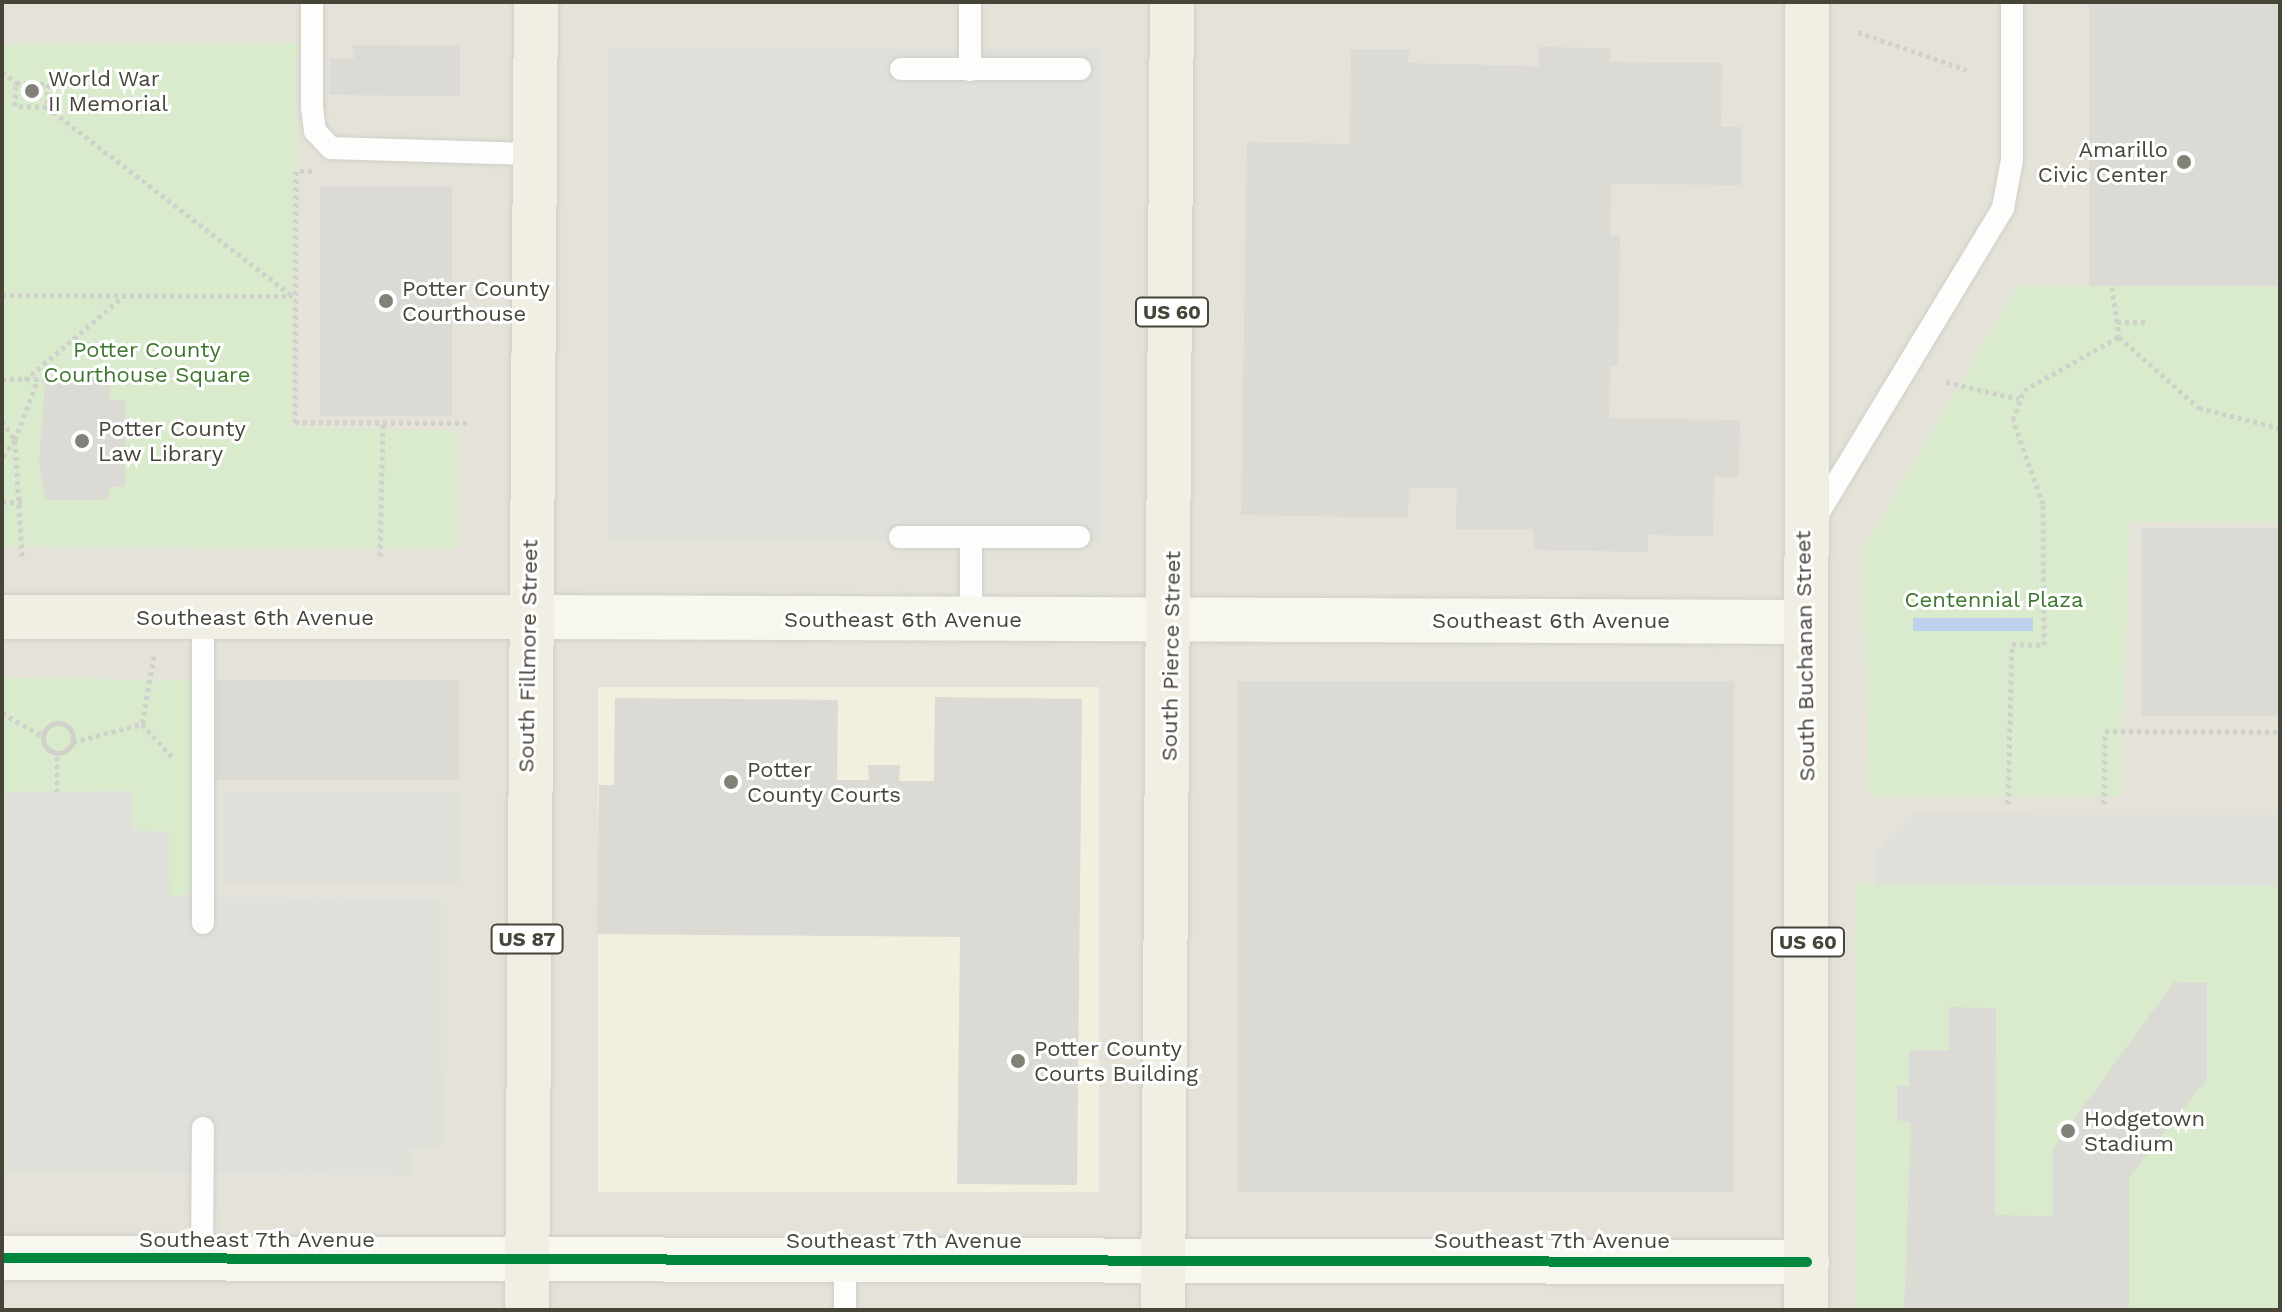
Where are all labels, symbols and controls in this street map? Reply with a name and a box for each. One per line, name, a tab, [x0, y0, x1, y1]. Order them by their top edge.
place label: World War II Memorial	[48, 65, 168, 116]
marker: World War II Memorial	[23, 82, 41, 100]
place label: Amarillo Civic Center	[2038, 136, 2168, 188]
marker: Amarillo Civic Center	[2175, 153, 2193, 171]
place label: Potter County Courthouse	[402, 275, 550, 326]
marker: Potter County Courthouse	[377, 292, 395, 310]
road number: US 60	[1134, 296, 1210, 328]
park label: Potter County Courthouse Square	[44, 336, 250, 388]
place label: Potter County Law Library	[98, 415, 246, 466]
marker: Potter County Law Library	[73, 432, 91, 450]
street label: South Buchanan Street	[1790, 530, 1820, 782]
street label: South Fillmore Street	[513, 539, 543, 773]
street label: South Pierce Street	[1156, 551, 1186, 761]
park label: Centennial Plaza	[1904, 587, 2084, 613]
street label: Southeast 6th Avenue	[136, 605, 374, 631]
street label: Southeast 6th Avenue	[784, 607, 1022, 633]
street label: Southeast 6th Avenue	[1432, 608, 1670, 634]
place label: Potter County Courts	[747, 756, 901, 808]
marker: Potter County Courts	[722, 773, 740, 791]
road number: US 87	[489, 923, 565, 955]
road number: US 60	[1770, 926, 1846, 958]
place label: Potter County Courts Building	[1034, 1035, 1198, 1086]
marker: Potter County Courts Building	[1009, 1052, 1027, 1070]
place label: Hodgetown Stadium	[2084, 1105, 2205, 1156]
marker: Hodgetown Stadium	[2059, 1122, 2077, 1140]
street label: Southeast 7th Avenue	[138, 1227, 376, 1253]
street label: Southeast 7th Avenue	[785, 1228, 1023, 1254]
street label: Southeast 7th Avenue	[1433, 1228, 1671, 1254]

